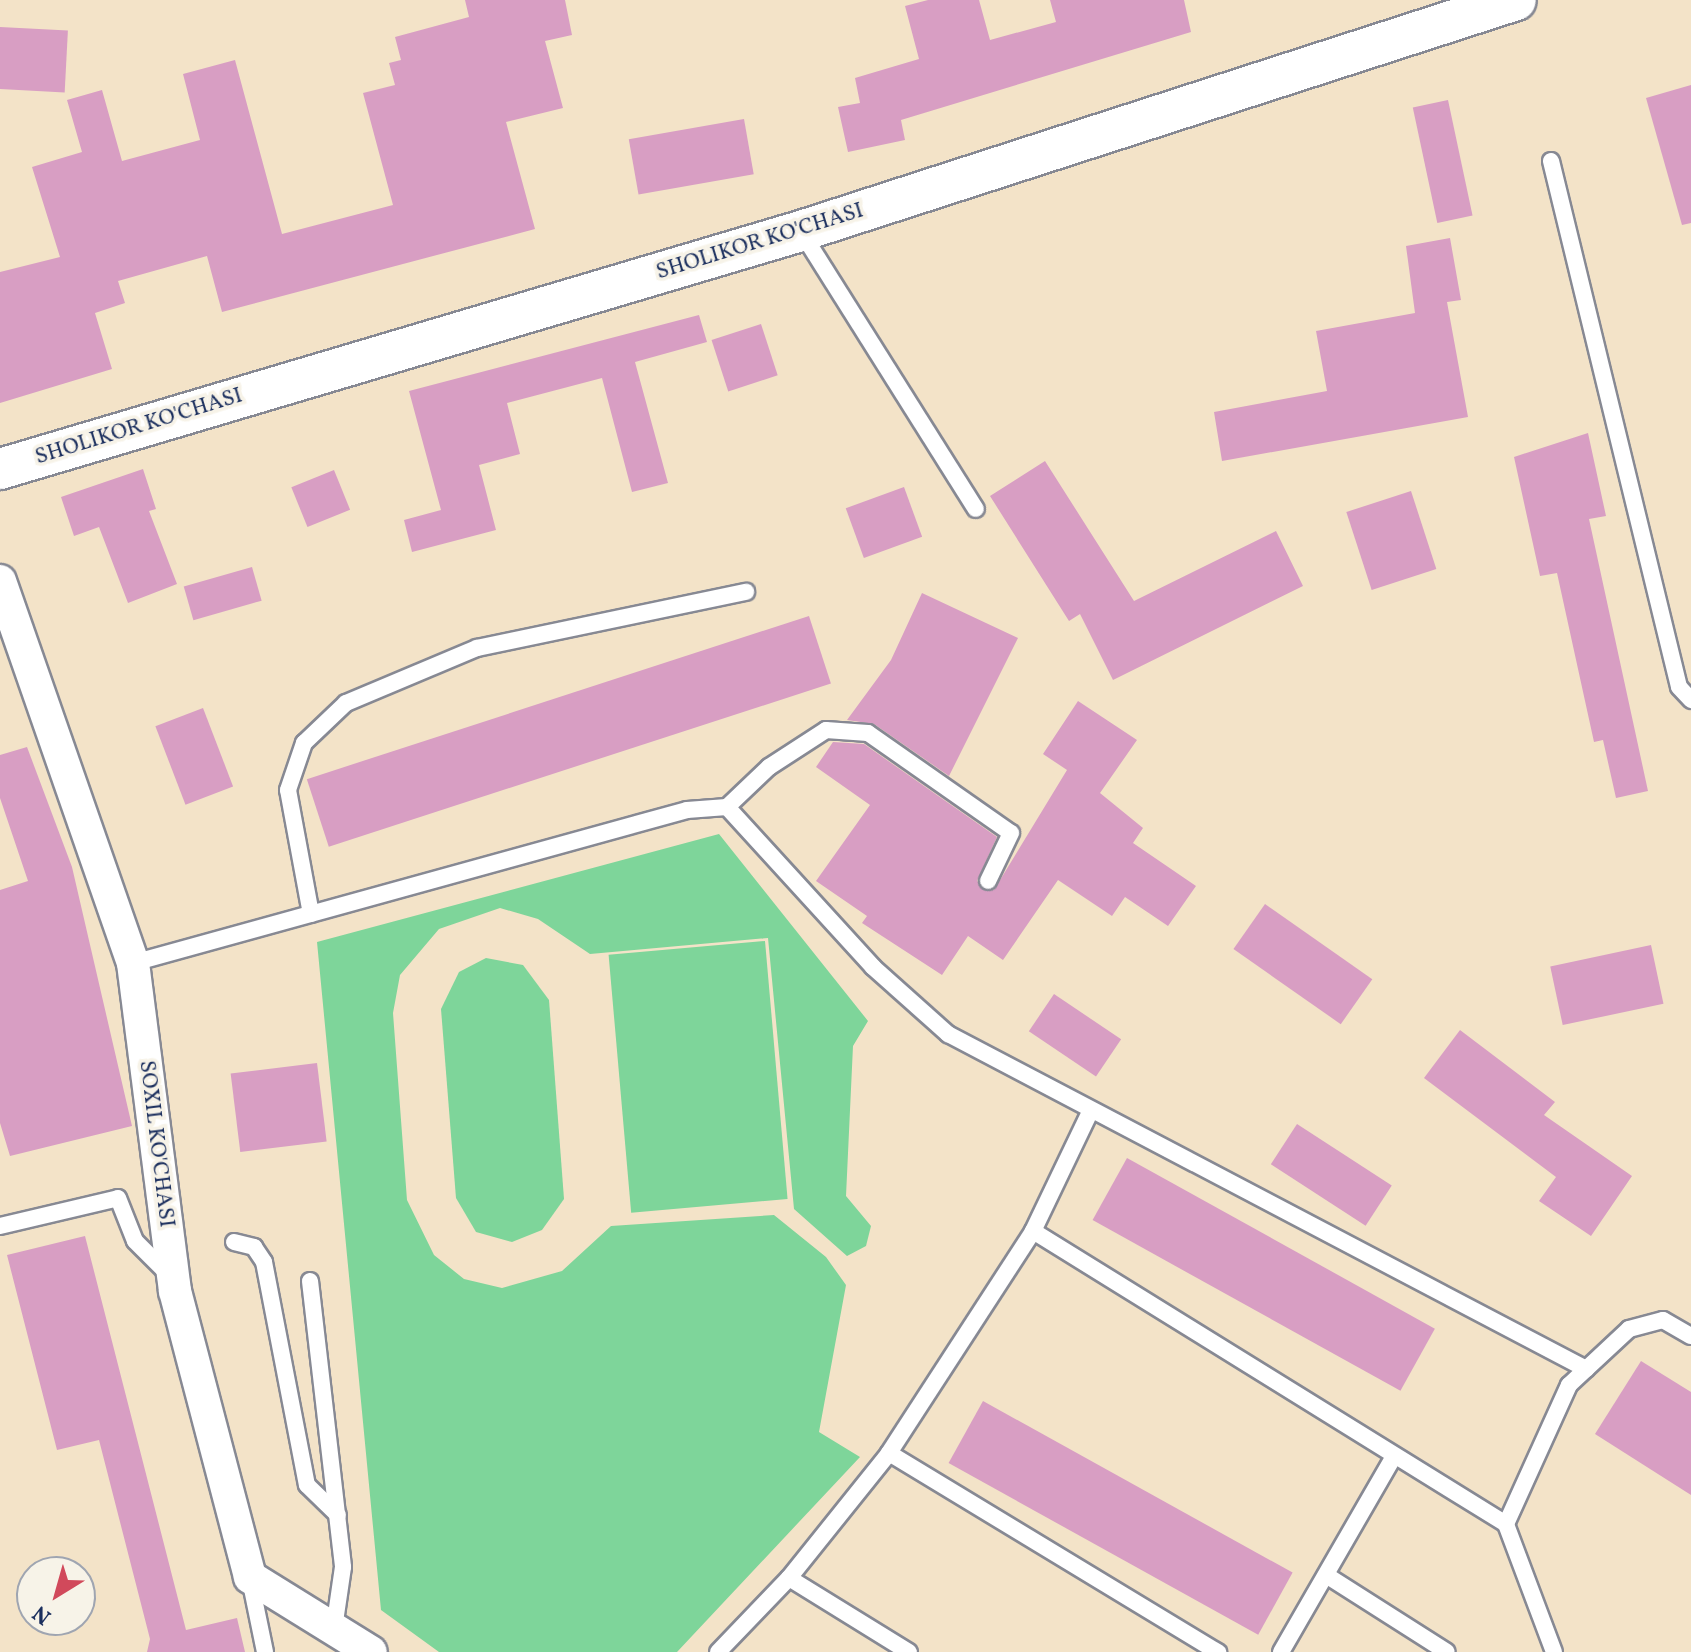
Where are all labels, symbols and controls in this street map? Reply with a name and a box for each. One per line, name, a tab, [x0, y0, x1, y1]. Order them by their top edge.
street label: SHOLIKOR KO'CHASI	[653, 198, 867, 286]
street label: SHOLIKOR KO'CHASI	[32, 383, 246, 471]
street label: SOXIL KO'CHASI	[133, 1059, 179, 1229]
north arrow	[16, 1556, 96, 1636]
text: N	[27, 1597, 58, 1631]

